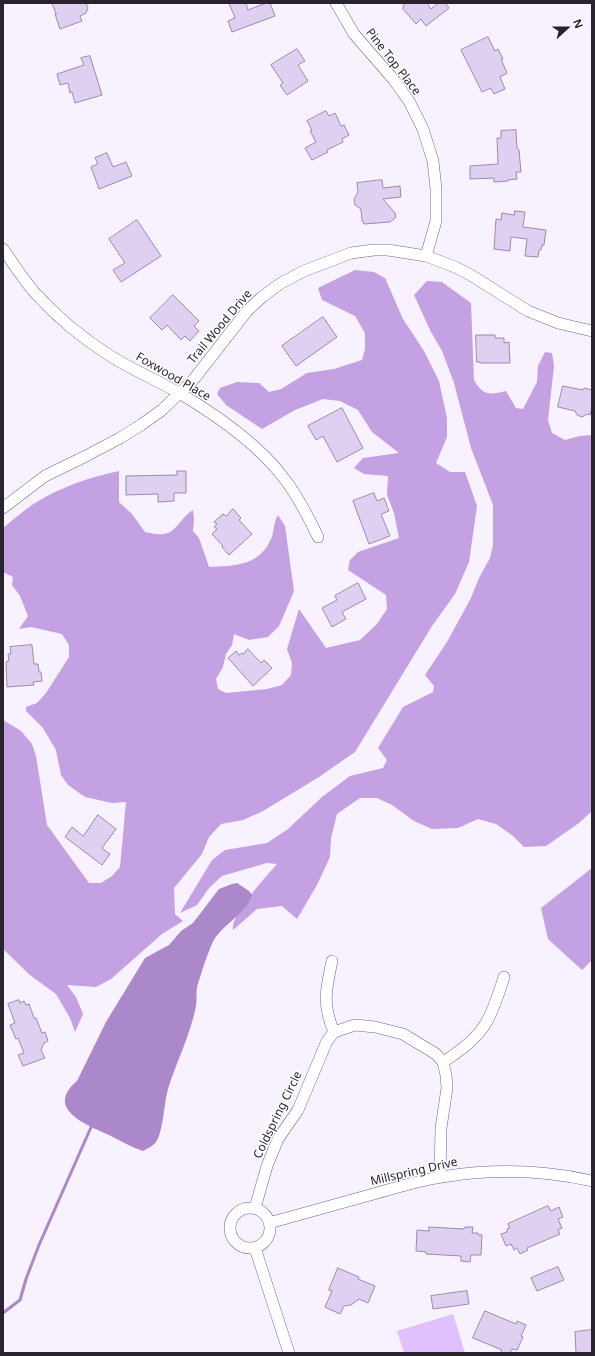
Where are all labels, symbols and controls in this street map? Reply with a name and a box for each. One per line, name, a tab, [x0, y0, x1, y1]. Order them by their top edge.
north arrow	[547, 8, 587, 48]
text: N	[570, 17, 587, 30]
street label: Pine Top Place	[362, 26, 424, 98]
street label: Trail Wood Drive	[185, 287, 255, 367]
street label: Foxwood Place	[133, 350, 213, 404]
street label: Coldspring Circle	[251, 1069, 305, 1161]
street label: Millspring Drive	[369, 1155, 459, 1189]

